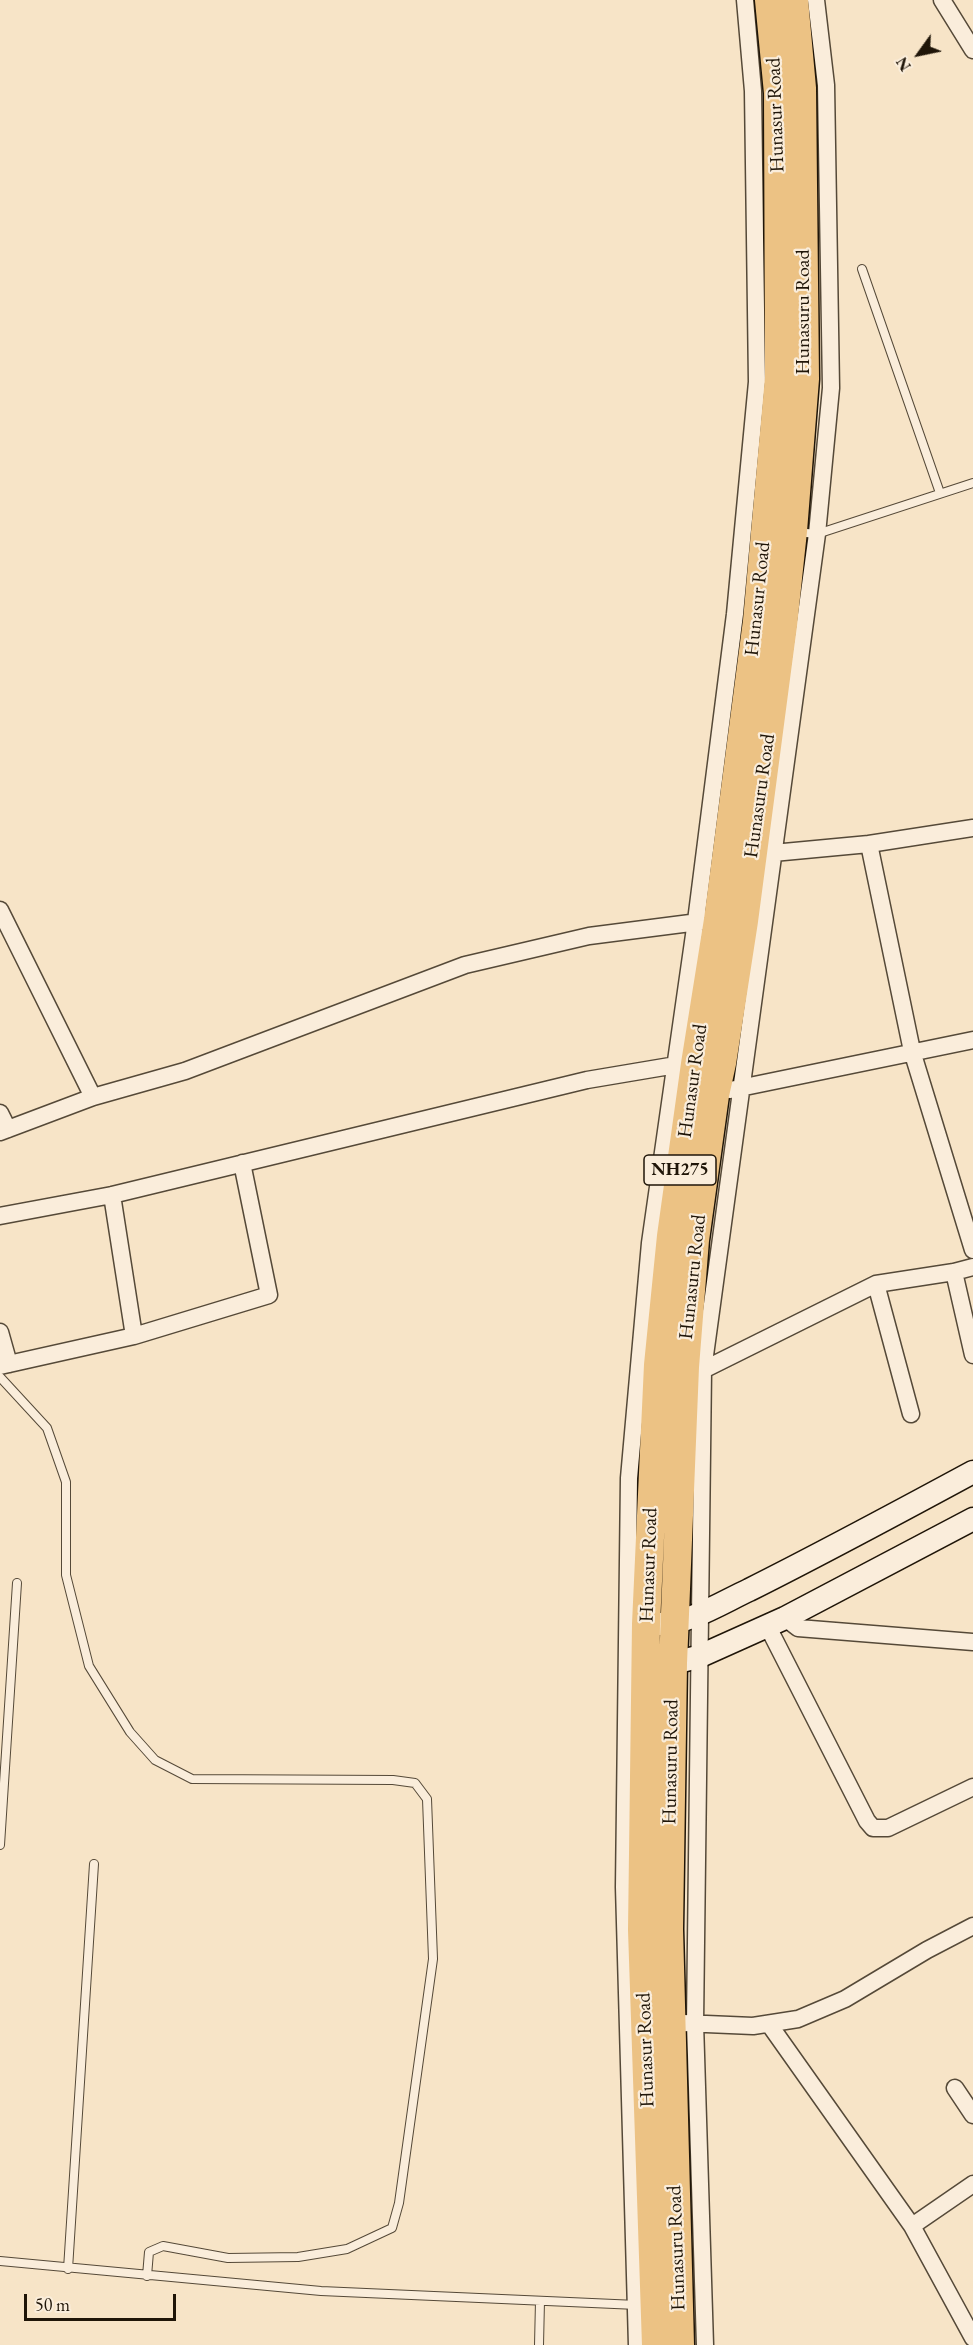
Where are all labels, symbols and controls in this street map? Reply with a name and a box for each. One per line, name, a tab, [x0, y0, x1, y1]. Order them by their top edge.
north arrow	[889, 24, 949, 84]
text: N	[891, 53, 916, 75]
street label: Hunasur Road	[762, 57, 790, 173]
street label: Hunasuru Road	[792, 249, 816, 375]
street label: Hunasur Road	[740, 541, 776, 657]
street label: Hunasuru Road	[739, 732, 781, 860]
street label: Hunasur Road	[673, 1022, 713, 1140]
road number: NH275	[644, 1155, 716, 1185]
street label: Hunasuru Road	[675, 1213, 711, 1341]
street label: Hunasur Road	[635, 1507, 663, 1623]
street label: Hunasuru Road	[658, 1699, 684, 1825]
street label: Hunasur Road	[632, 1992, 660, 2108]
street label: Hunasuru Road	[663, 2185, 691, 2311]
scale bar	[27, 2282, 178, 2320]
text: 50 m	[35, 2293, 70, 2316]

